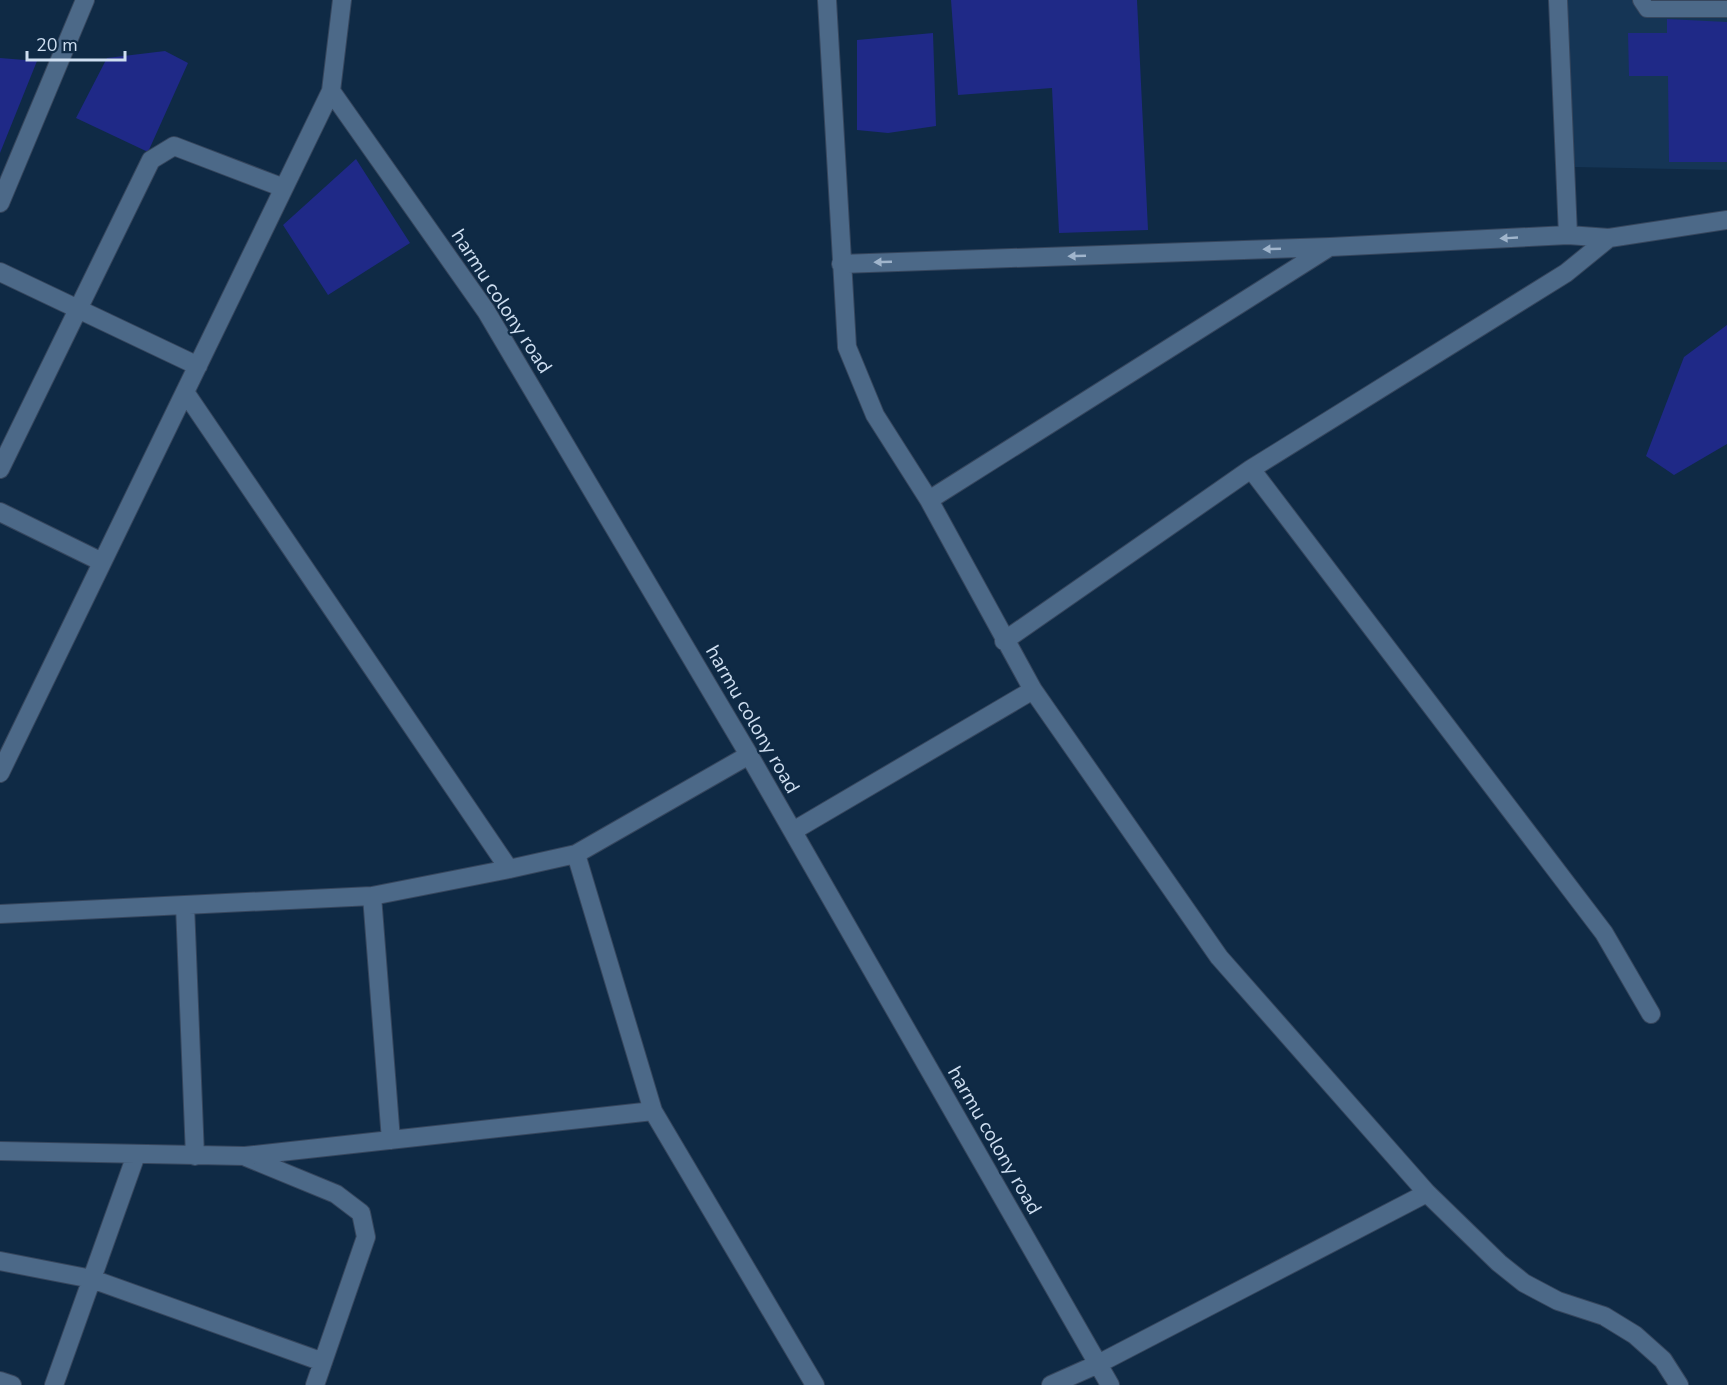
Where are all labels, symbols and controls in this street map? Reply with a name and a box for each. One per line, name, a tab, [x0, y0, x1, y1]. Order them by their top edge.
scale bar	[27, 24, 124, 62]
text: 20 m	[36, 33, 78, 57]
street label: harmu colony road	[445, 224, 558, 379]
one-way arrow	[1500, 234, 1519, 243]
one-way arrow	[1263, 245, 1282, 254]
one-way arrow	[1068, 251, 1087, 260]
one-way arrow	[873, 258, 892, 267]
street label: harmu colony road	[699, 640, 806, 798]
street label: harmu colony road	[941, 1061, 1048, 1219]

